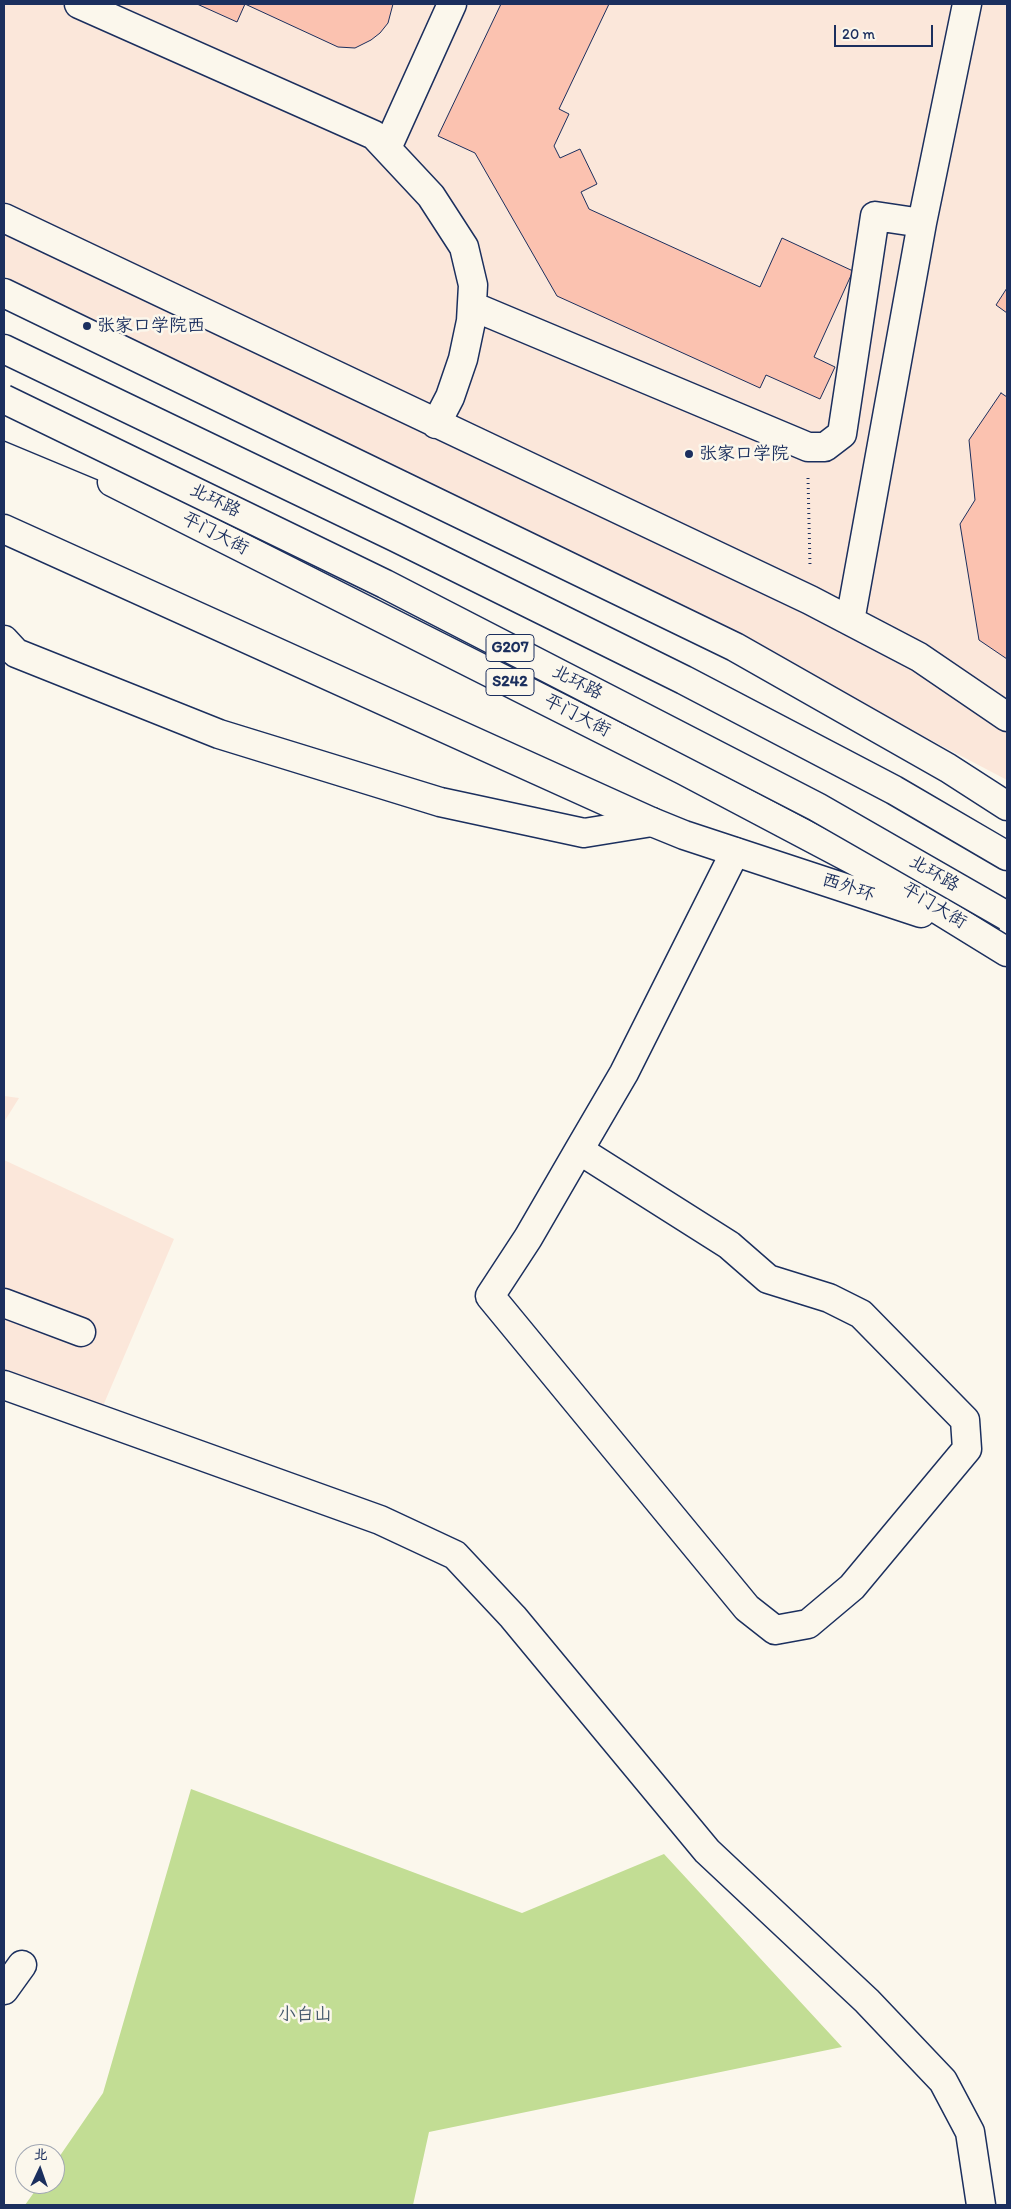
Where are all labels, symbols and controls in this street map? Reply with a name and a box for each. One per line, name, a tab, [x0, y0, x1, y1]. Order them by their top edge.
scale bar	[836, 15, 935, 47]
text: 20 m	[842, 25, 875, 43]
place label: 张家口学院西	[97, 315, 205, 337]
marker: 张家口学院西	[81, 320, 93, 332]
place label: 张家口学院	[699, 443, 789, 465]
marker: 张家口学院	[683, 448, 695, 460]
street label: 北环路	[186, 479, 244, 523]
street label: 平门大街	[178, 508, 252, 560]
road number: G207	[486, 634, 534, 661]
street label: 北环路	[548, 661, 606, 705]
road number: S242	[486, 669, 534, 696]
street label: 平门大街	[540, 690, 614, 742]
street label: 北环路	[905, 851, 963, 897]
street label: 西外环	[819, 869, 877, 907]
street label: 平门大街	[898, 878, 970, 934]
park label: 小白山	[278, 2004, 332, 2026]
north arrow	[15, 2144, 65, 2194]
text: 北	[33, 2146, 48, 2163]

